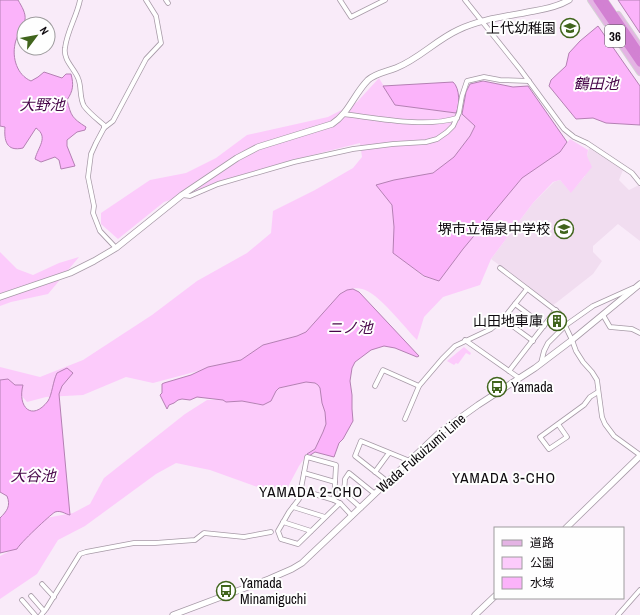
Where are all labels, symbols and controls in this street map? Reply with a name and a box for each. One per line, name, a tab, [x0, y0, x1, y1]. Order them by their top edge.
north arrow	[16, 16, 56, 56]
school or university icon: 上代幼稚園	[559, 17, 581, 39]
place label: 上代幼稚園	[486, 19, 556, 37]
text: N	[37, 24, 52, 37]
road number: 36	[605, 25, 625, 47]
water label: 鶴田池	[573, 73, 620, 94]
water label: 大野池	[19, 94, 66, 115]
school or university icon: 堺市立福泉中学校	[553, 218, 575, 240]
place label: 堺市立福泉中学校	[438, 220, 550, 238]
building icon: 山田地車庫	[546, 310, 568, 332]
place label: 山田地車庫	[473, 312, 543, 330]
water label: ニノ池	[327, 317, 374, 338]
bus stop icon: Yamada	[486, 376, 508, 398]
place label: Yamada	[511, 378, 554, 396]
street label: Wada Fukuizumi Line	[373, 410, 469, 496]
water label: 大谷池	[10, 465, 57, 486]
district label: YAMADA 3-CHO	[452, 467, 556, 488]
district label: YAMADA 2-CHO	[259, 481, 363, 502]
legend	[494, 527, 624, 599]
text: 道路	[530, 535, 554, 551]
text: 公園	[530, 555, 554, 571]
place label: Yamada Minamiguchi	[240, 574, 306, 608]
text: 水域	[530, 575, 554, 591]
bus stop icon: Yamada Minamiguchi	[215, 580, 237, 602]

